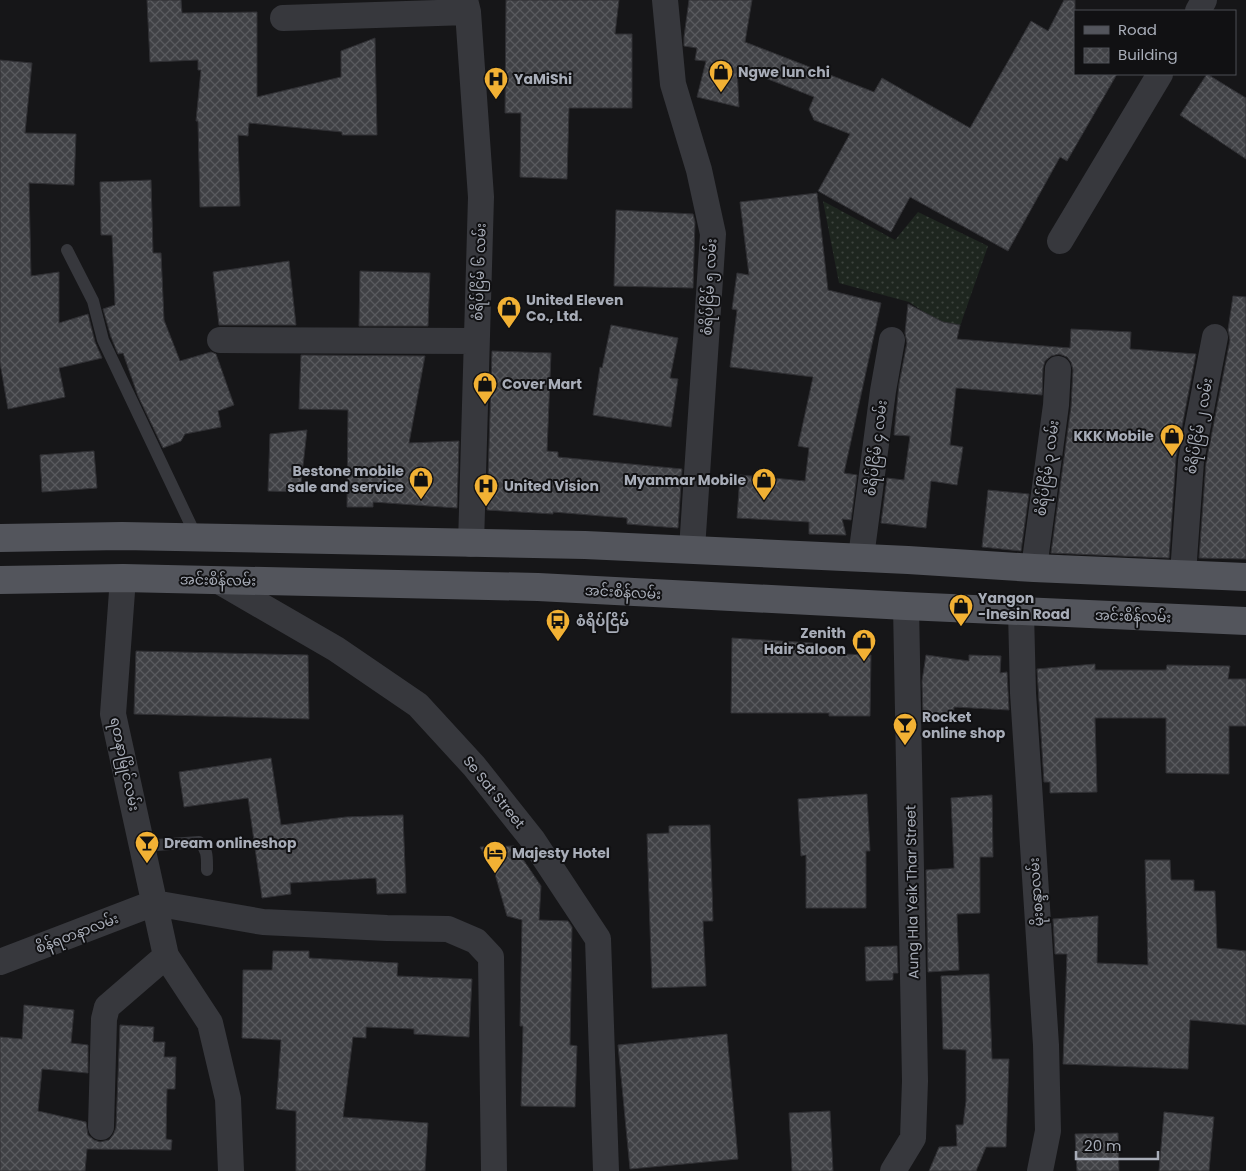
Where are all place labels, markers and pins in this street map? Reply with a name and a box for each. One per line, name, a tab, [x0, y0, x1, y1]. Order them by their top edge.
shop icon: Ngwe lun chi	[708, 59, 734, 93]
place label: Ngwe lun chi	[738, 62, 830, 82]
hospital icon: YaMiShi	[483, 66, 509, 100]
place label: YaMiShi	[514, 69, 572, 89]
place label: United Eleven Co., Ltd.	[526, 290, 623, 326]
shop icon: United Eleven Co., Ltd.	[496, 295, 522, 329]
shop icon: Cover Mart	[472, 371, 498, 405]
place label: Cover Mart	[502, 374, 582, 394]
shop icon: KKK Mobile	[1159, 423, 1185, 457]
place label: KKK Mobile	[1074, 426, 1154, 446]
place label: Bestone mobile sale and service	[287, 461, 404, 497]
shop icon: Bestone mobile sale and service	[408, 466, 434, 500]
shop icon: Myanmar Mobile	[751, 467, 777, 501]
place label: Myanmar Mobile	[624, 470, 746, 490]
hospital icon: United Vision	[473, 473, 499, 507]
place label: United Vision	[504, 476, 599, 496]
place label: Yangon -Inesin Road	[978, 588, 1070, 624]
shop icon: Yangon -Inesin Road	[948, 593, 974, 627]
bus stop icon: စံရိပ်ငြိမ်	[545, 608, 571, 642]
place label: စံရိပ်ငြိမ်	[576, 611, 629, 633]
place label: Zenith Hair Saloon	[764, 623, 846, 659]
shop icon: Zenith Hair Saloon	[851, 628, 877, 662]
place label: Rocket online shop	[922, 707, 1006, 743]
bar icon: Rocket online shop	[892, 712, 918, 746]
bar icon: Dream onlineshop	[134, 830, 160, 864]
place label: Dream onlineshop	[164, 833, 297, 853]
hotel icon: Majesty Hotel	[482, 840, 508, 874]
place label: Majesty Hotel	[512, 843, 610, 863]

